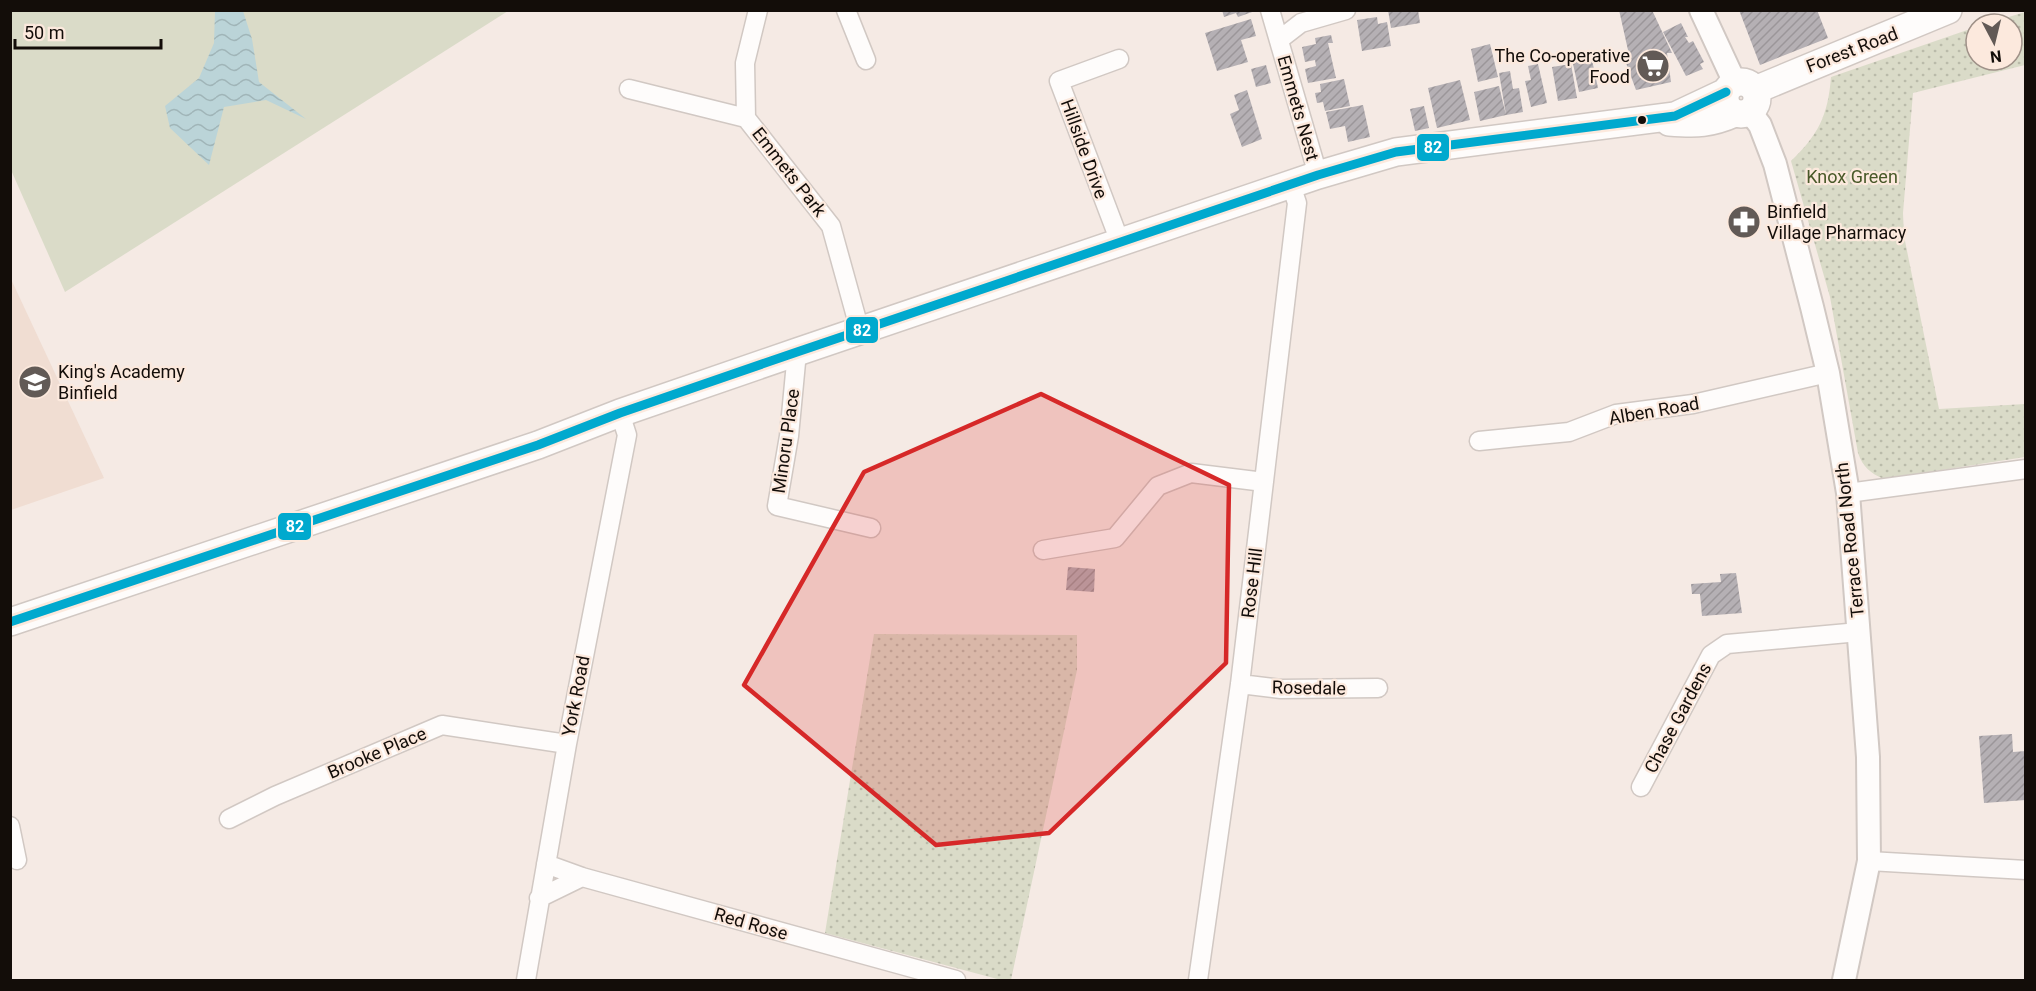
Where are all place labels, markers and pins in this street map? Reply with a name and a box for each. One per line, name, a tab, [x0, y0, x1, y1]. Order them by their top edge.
place label: The Co-operative Food	[1495, 45, 1630, 87]
supermarket icon: The Co-operative Food	[1635, 48, 1671, 84]
unlabelled marker	[1636, 114, 1648, 126]
place label: Binfield Village Pharmacy	[1767, 201, 1907, 243]
pharmacy icon: Binfield Village Pharmacy	[1726, 204, 1762, 240]
place label: King's Academy Binfield	[58, 361, 185, 403]
school or university icon: King's Academy Binfield	[17, 364, 53, 400]

